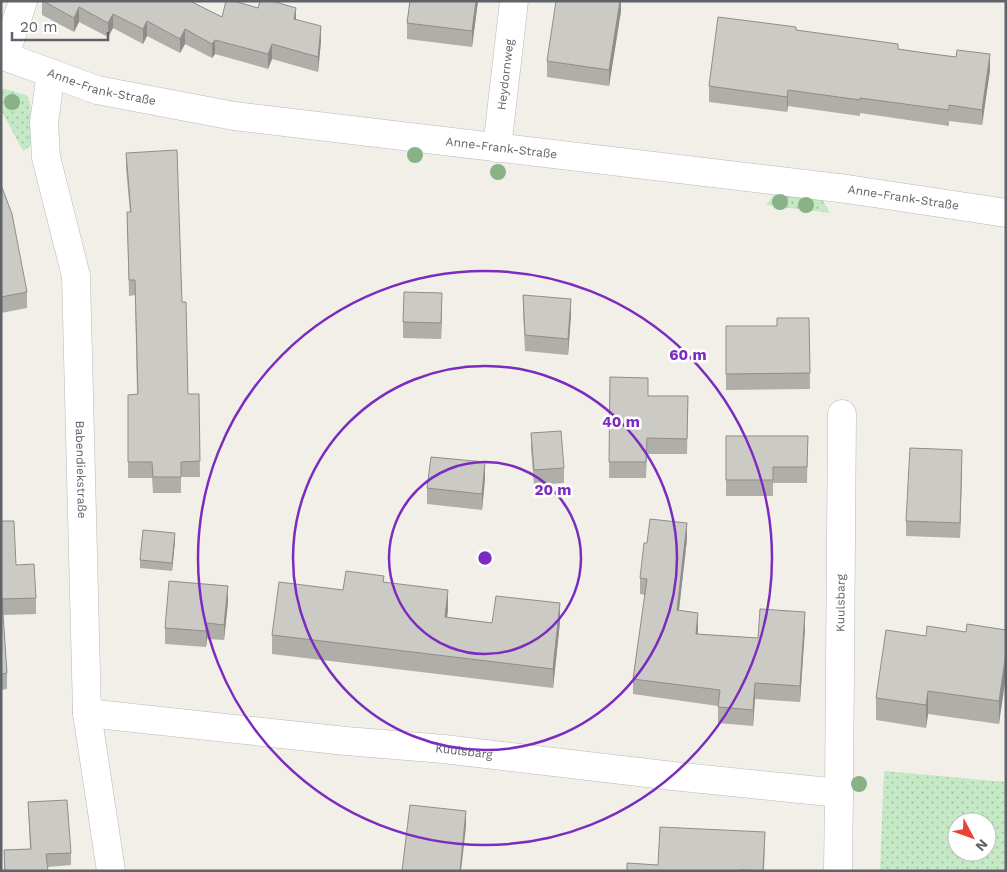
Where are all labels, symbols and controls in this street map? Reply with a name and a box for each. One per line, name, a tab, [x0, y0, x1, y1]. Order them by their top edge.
scale bar	[12, 10, 109, 42]
text: 20 m	[20, 18, 58, 36]
street label: Heydornweg	[494, 37, 517, 111]
street label: Anne-Frank-Straße	[45, 66, 157, 108]
street label: Anne-Frank-Straße	[445, 134, 558, 161]
street label: Anne-Frank-Straße	[847, 182, 960, 213]
text: 60 m	[669, 346, 707, 364]
text: 40 m	[602, 413, 640, 431]
street label: Babendiekstraße	[73, 420, 89, 519]
text: 20 m	[534, 481, 572, 499]
centre of rings	[476, 549, 494, 567]
street label: Kuulsbarg	[833, 573, 848, 632]
street label: Kuulsbarg	[435, 741, 494, 762]
north arrow	[947, 812, 997, 862]
text: N	[972, 836, 991, 855]

